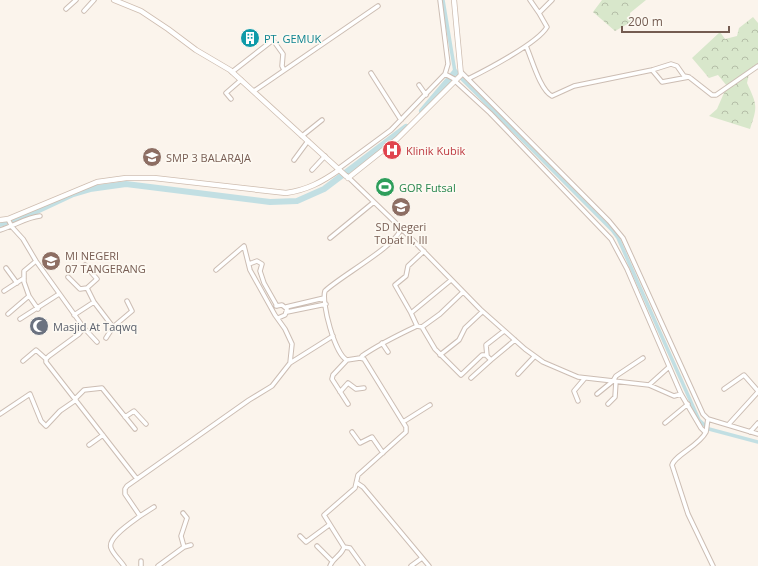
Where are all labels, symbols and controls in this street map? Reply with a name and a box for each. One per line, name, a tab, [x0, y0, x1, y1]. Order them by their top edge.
scale bar	[622, 8, 729, 34]
text: 200 m	[628, 13, 663, 30]
building icon: PT. GEMUK	[239, 27, 261, 49]
place label: PT. GEMUK	[264, 31, 321, 46]
hospital icon: Klinik Kubik	[381, 139, 403, 161]
place label: Klinik Kubik	[406, 143, 465, 158]
school or university icon: SMP 3 BALARAJA	[141, 146, 163, 168]
place label: SMP 3 BALARAJA	[166, 150, 251, 165]
sports icon: GOR Futsal	[374, 176, 396, 198]
place label: GOR Futsal	[399, 180, 456, 195]
school or university icon: SD Negeri Tobat II, III	[390, 196, 412, 218]
place label: SD Negeri Tobat II, III	[374, 219, 428, 247]
place label: MI NEGERI 07 TANGERANG	[65, 248, 146, 276]
school or university icon: MI NEGERI 07 TANGERANG	[40, 250, 62, 272]
mosque icon: Masjid At Taqwq	[28, 315, 50, 337]
place label: Masjid At Taqwq	[53, 319, 137, 334]

